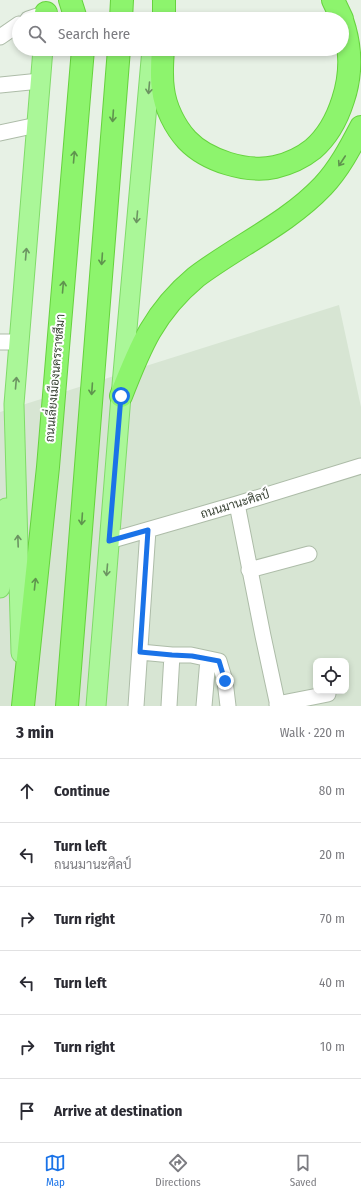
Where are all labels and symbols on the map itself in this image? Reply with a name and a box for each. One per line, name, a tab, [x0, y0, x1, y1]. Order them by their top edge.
one-way arrow	[145, 81, 152, 94]
one-way arrow	[110, 109, 117, 122]
one-way arrow	[70, 151, 77, 164]
one-way arrow	[338, 155, 346, 166]
one-way arrow	[133, 210, 141, 223]
one-way arrow	[23, 248, 30, 261]
one-way arrow	[98, 252, 106, 265]
one-way arrow	[59, 281, 66, 294]
street label: ถนนเลี่ยงเมืองนครราชสีมา	[38, 313, 68, 443]
one-way arrow	[12, 377, 19, 390]
one-way arrow	[88, 382, 95, 395]
route start	[112, 387, 130, 405]
street label: ถนนมานะศิลป์	[199, 487, 271, 521]
one-way arrow	[78, 512, 85, 525]
one-way arrow	[14, 535, 22, 548]
one-way arrow	[103, 563, 110, 576]
one-way arrow	[32, 578, 39, 591]
route end	[216, 672, 234, 690]

